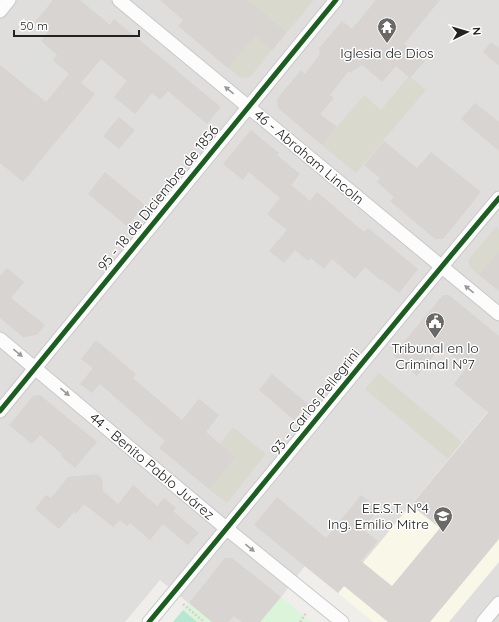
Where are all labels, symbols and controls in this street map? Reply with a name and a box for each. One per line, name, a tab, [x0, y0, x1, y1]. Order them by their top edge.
scale bar	[14, 12, 139, 38]
north arrow	[447, 12, 487, 52]
temple icon: Iglesia de Dios	[376, 16, 398, 44]
text: 50 m	[20, 18, 48, 33]
text: N	[470, 26, 484, 36]
place label: Iglesia de Dios	[340, 44, 434, 62]
one-way arrow	[223, 86, 234, 94]
street label: 46 - Abraham Lincoln	[250, 106, 368, 208]
street label: 95 - 18 de Diciembre de 1856	[94, 121, 223, 275]
one-way arrow	[463, 285, 474, 294]
public building icon: Tribunal en lo Criminal Nº7	[424, 311, 446, 339]
place label: Tribunal en lo Criminal Nº7	[391, 339, 479, 373]
street label: 93 - Carlos Pellegrini	[267, 345, 363, 459]
one-way arrow	[12, 349, 23, 357]
one-way arrow	[60, 388, 70, 397]
street label: 44 - Benito Pablo Juárez	[86, 408, 218, 524]
place label: E.E.S.T. Nº4 Ing. Emilio Mitre	[328, 499, 429, 533]
school or university icon: E.E.S.T. Nº4 Ing. Emilio Mitre	[432, 505, 454, 533]
one-way arrow	[245, 543, 256, 552]

